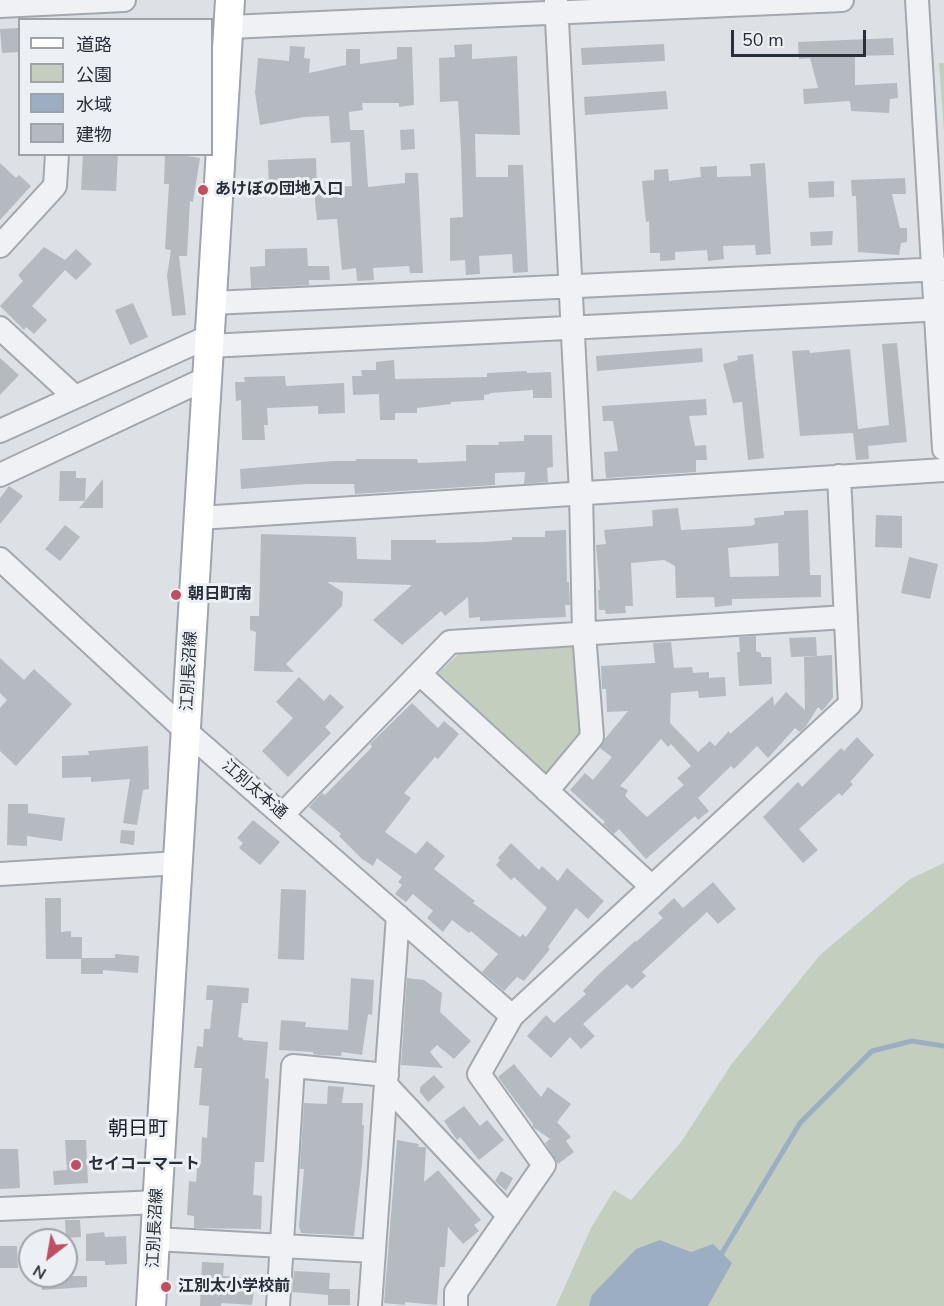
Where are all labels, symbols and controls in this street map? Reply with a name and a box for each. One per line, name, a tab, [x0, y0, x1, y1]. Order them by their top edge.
legend	[18, 18, 213, 156]
scale bar	[734, 18, 869, 56]
text: 50 m	[742, 28, 784, 52]
text: 道路	[76, 33, 112, 57]
text: 公園	[76, 63, 112, 87]
text: 水域	[76, 93, 112, 117]
text: 建物	[76, 123, 112, 147]
place label: あけぼの団地入口	[215, 180, 343, 200]
marker: あけぼの団地入口	[196, 183, 210, 197]
place label: 朝日町南	[188, 585, 252, 605]
marker: 朝日町南	[169, 588, 183, 602]
street label: 江別長沼線	[178, 631, 202, 711]
street label: 江別太本通	[218, 757, 290, 823]
district label: 朝日町	[108, 1118, 168, 1142]
place label: セイコーマート	[88, 1155, 200, 1175]
marker: セイコーマート	[69, 1158, 83, 1172]
street label: 江別長沼線	[144, 1188, 168, 1268]
north arrow	[18, 1228, 78, 1288]
text: N	[29, 1259, 51, 1284]
place label: 江別太小学校前	[178, 1277, 290, 1297]
marker: 江別太小学校前	[159, 1280, 173, 1294]

